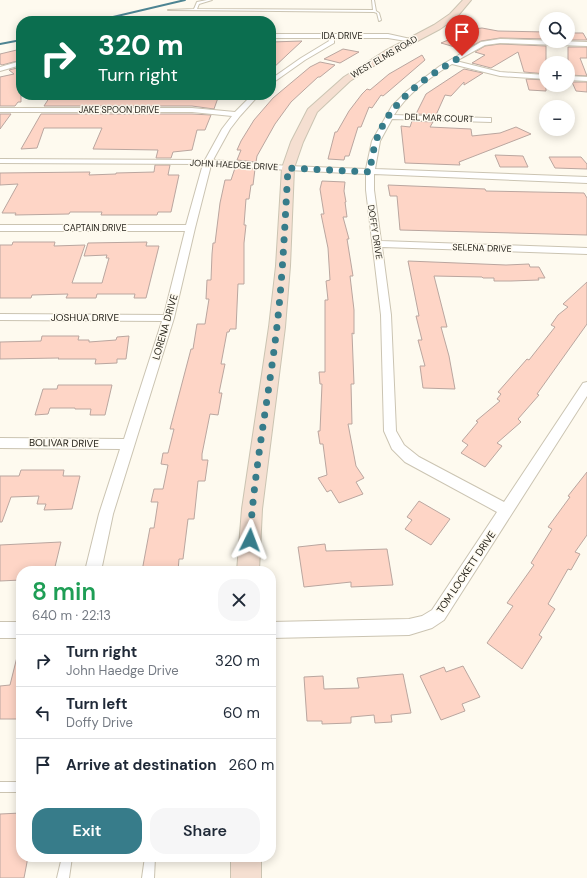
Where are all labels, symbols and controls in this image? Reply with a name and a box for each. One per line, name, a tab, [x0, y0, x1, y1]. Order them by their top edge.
map controls	[539, 12, 575, 136]
button: search	[539, 12, 575, 48]
pin	[445, 15, 479, 56]
icon: arrive	[451, 21, 473, 43]
text: 320 m	[98, 27, 184, 64]
street label: IDA DRIVE	[322, 30, 362, 42]
icon: right	[32, 32, 84, 84]
street label: WEST ELMS ROAD	[348, 33, 420, 81]
button: +	[539, 56, 575, 92]
text: Turn right	[98, 63, 178, 87]
button: −	[539, 100, 575, 136]
street label: JAKE SPOON DRIVE	[79, 104, 159, 116]
street label: DEL MAR COURT	[404, 111, 474, 125]
street label: JOHN HAEDGE DRIVE	[189, 157, 279, 173]
street label: DOFFY DRIVE	[365, 204, 385, 260]
street label: CAPTAIN DRIVE	[63, 222, 127, 234]
street label: SELENA DRIVE	[452, 241, 512, 255]
street label: LORENA DRIVE	[149, 292, 181, 361]
street label: JOSHUA DRIVE	[51, 311, 120, 324]
street label: BOLIVAR DRIVE	[29, 436, 99, 450]
position arrow	[229, 519, 271, 561]
street label: TOM LOCKETT DRIVE	[434, 528, 499, 616]
text: 8 min	[32, 576, 96, 607]
button: close	[218, 579, 260, 621]
text: 640 m · 22:13	[32, 607, 111, 624]
text: Turn right	[66, 642, 137, 662]
icon: right	[32, 650, 54, 672]
text: 320 m	[215, 651, 260, 671]
text: John Haedge Drive	[66, 662, 179, 679]
text: Turn left	[66, 694, 127, 714]
icon: left	[32, 702, 54, 724]
text: 60 m	[223, 703, 260, 723]
text: Doffy Drive	[66, 714, 133, 731]
icon: arrive	[32, 754, 54, 776]
text: Arrive at destination	[66, 755, 217, 775]
text: 260 m	[229, 755, 274, 775]
button: Exit	[32, 808, 142, 854]
button: Share	[150, 808, 260, 854]

